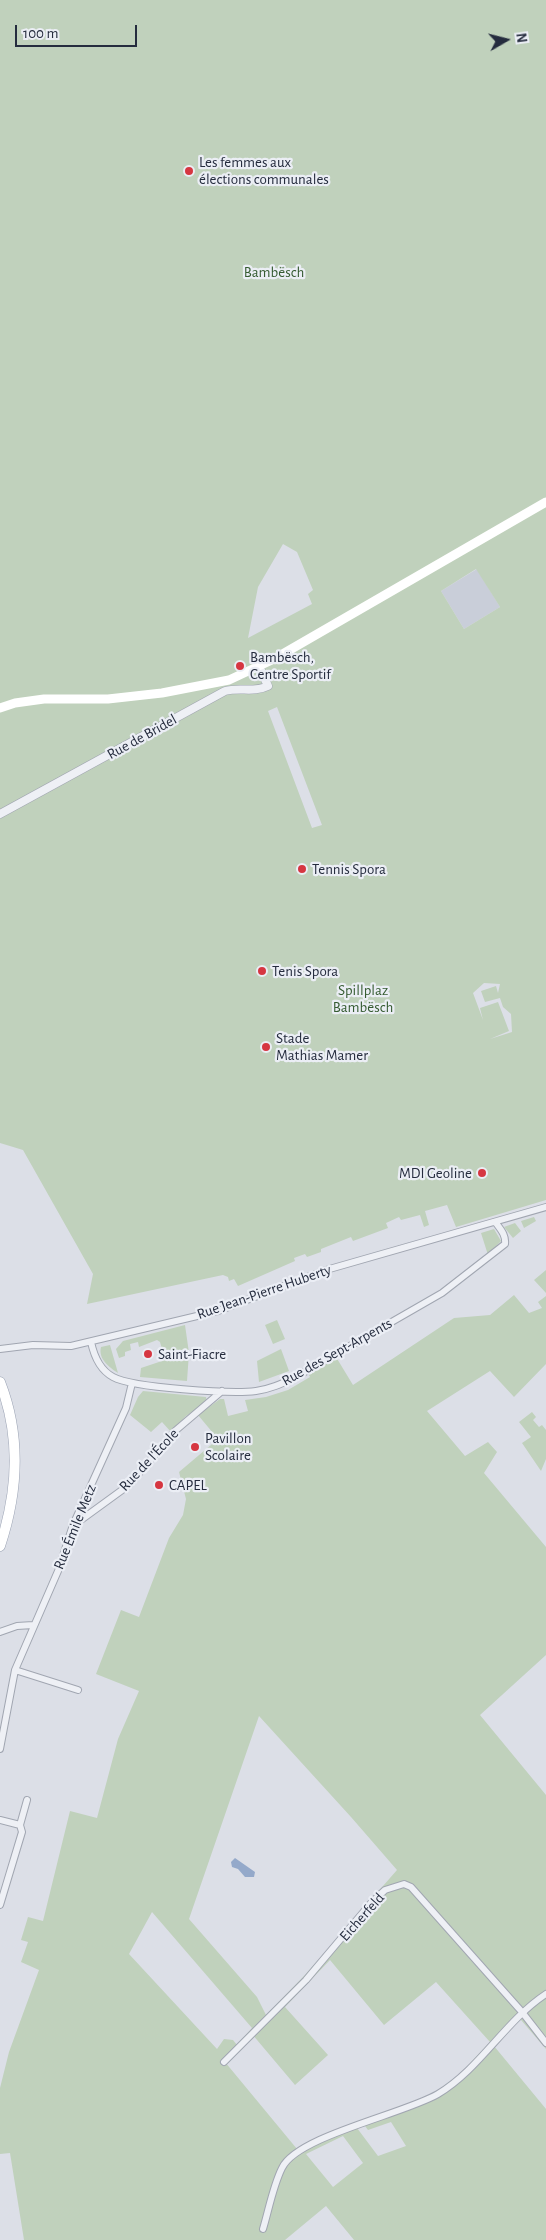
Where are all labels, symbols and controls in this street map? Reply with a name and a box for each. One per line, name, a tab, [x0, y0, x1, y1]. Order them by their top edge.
scale bar	[18, 15, 140, 47]
north arrow	[481, 15, 531, 65]
text: 100 m	[23, 26, 58, 41]
text: N	[513, 32, 528, 44]
place label: Les femmes aux élections communales	[199, 153, 329, 188]
marker: Les femmes aux élections communales	[183, 165, 195, 177]
park label: Bambësch	[244, 263, 304, 281]
place label: Bambësch, Centre Sportif	[250, 648, 331, 683]
marker: Bambësch, Centre Sportif	[234, 660, 246, 672]
street label: Rue de Bridel	[104, 710, 180, 764]
place label: Tennis Spora	[312, 860, 386, 878]
marker: Tennis Spora	[296, 863, 308, 875]
place label: Tenis Spora	[272, 962, 338, 980]
marker: Tenis Spora	[256, 965, 268, 977]
park label: Spillplaz Bambësch	[333, 981, 393, 1016]
place label: Stade Mathias Mamer	[276, 1029, 368, 1064]
marker: Stade Mathias Mamer	[260, 1041, 272, 1053]
place label: MDI Geoline	[399, 1164, 472, 1182]
marker: MDI Geoline	[476, 1167, 488, 1179]
street label: Rue Jean-Pierre Huberty	[194, 1261, 334, 1323]
street label: Rue des Sept-Arpents	[279, 1314, 395, 1390]
place label: Saint-Fiacre	[158, 1345, 226, 1363]
marker: Saint-Fiacre	[142, 1348, 154, 1360]
street label: Rue de l'École	[115, 1425, 183, 1495]
place label: Pavillon Scolaire	[205, 1429, 251, 1464]
marker: Pavillon Scolaire	[189, 1441, 201, 1453]
place label: CAPEL	[169, 1476, 207, 1494]
marker: CAPEL	[153, 1479, 165, 1491]
street label: Rue Émile Metz	[50, 1482, 100, 1572]
street label: Eicherfeld	[336, 1889, 388, 1945]

